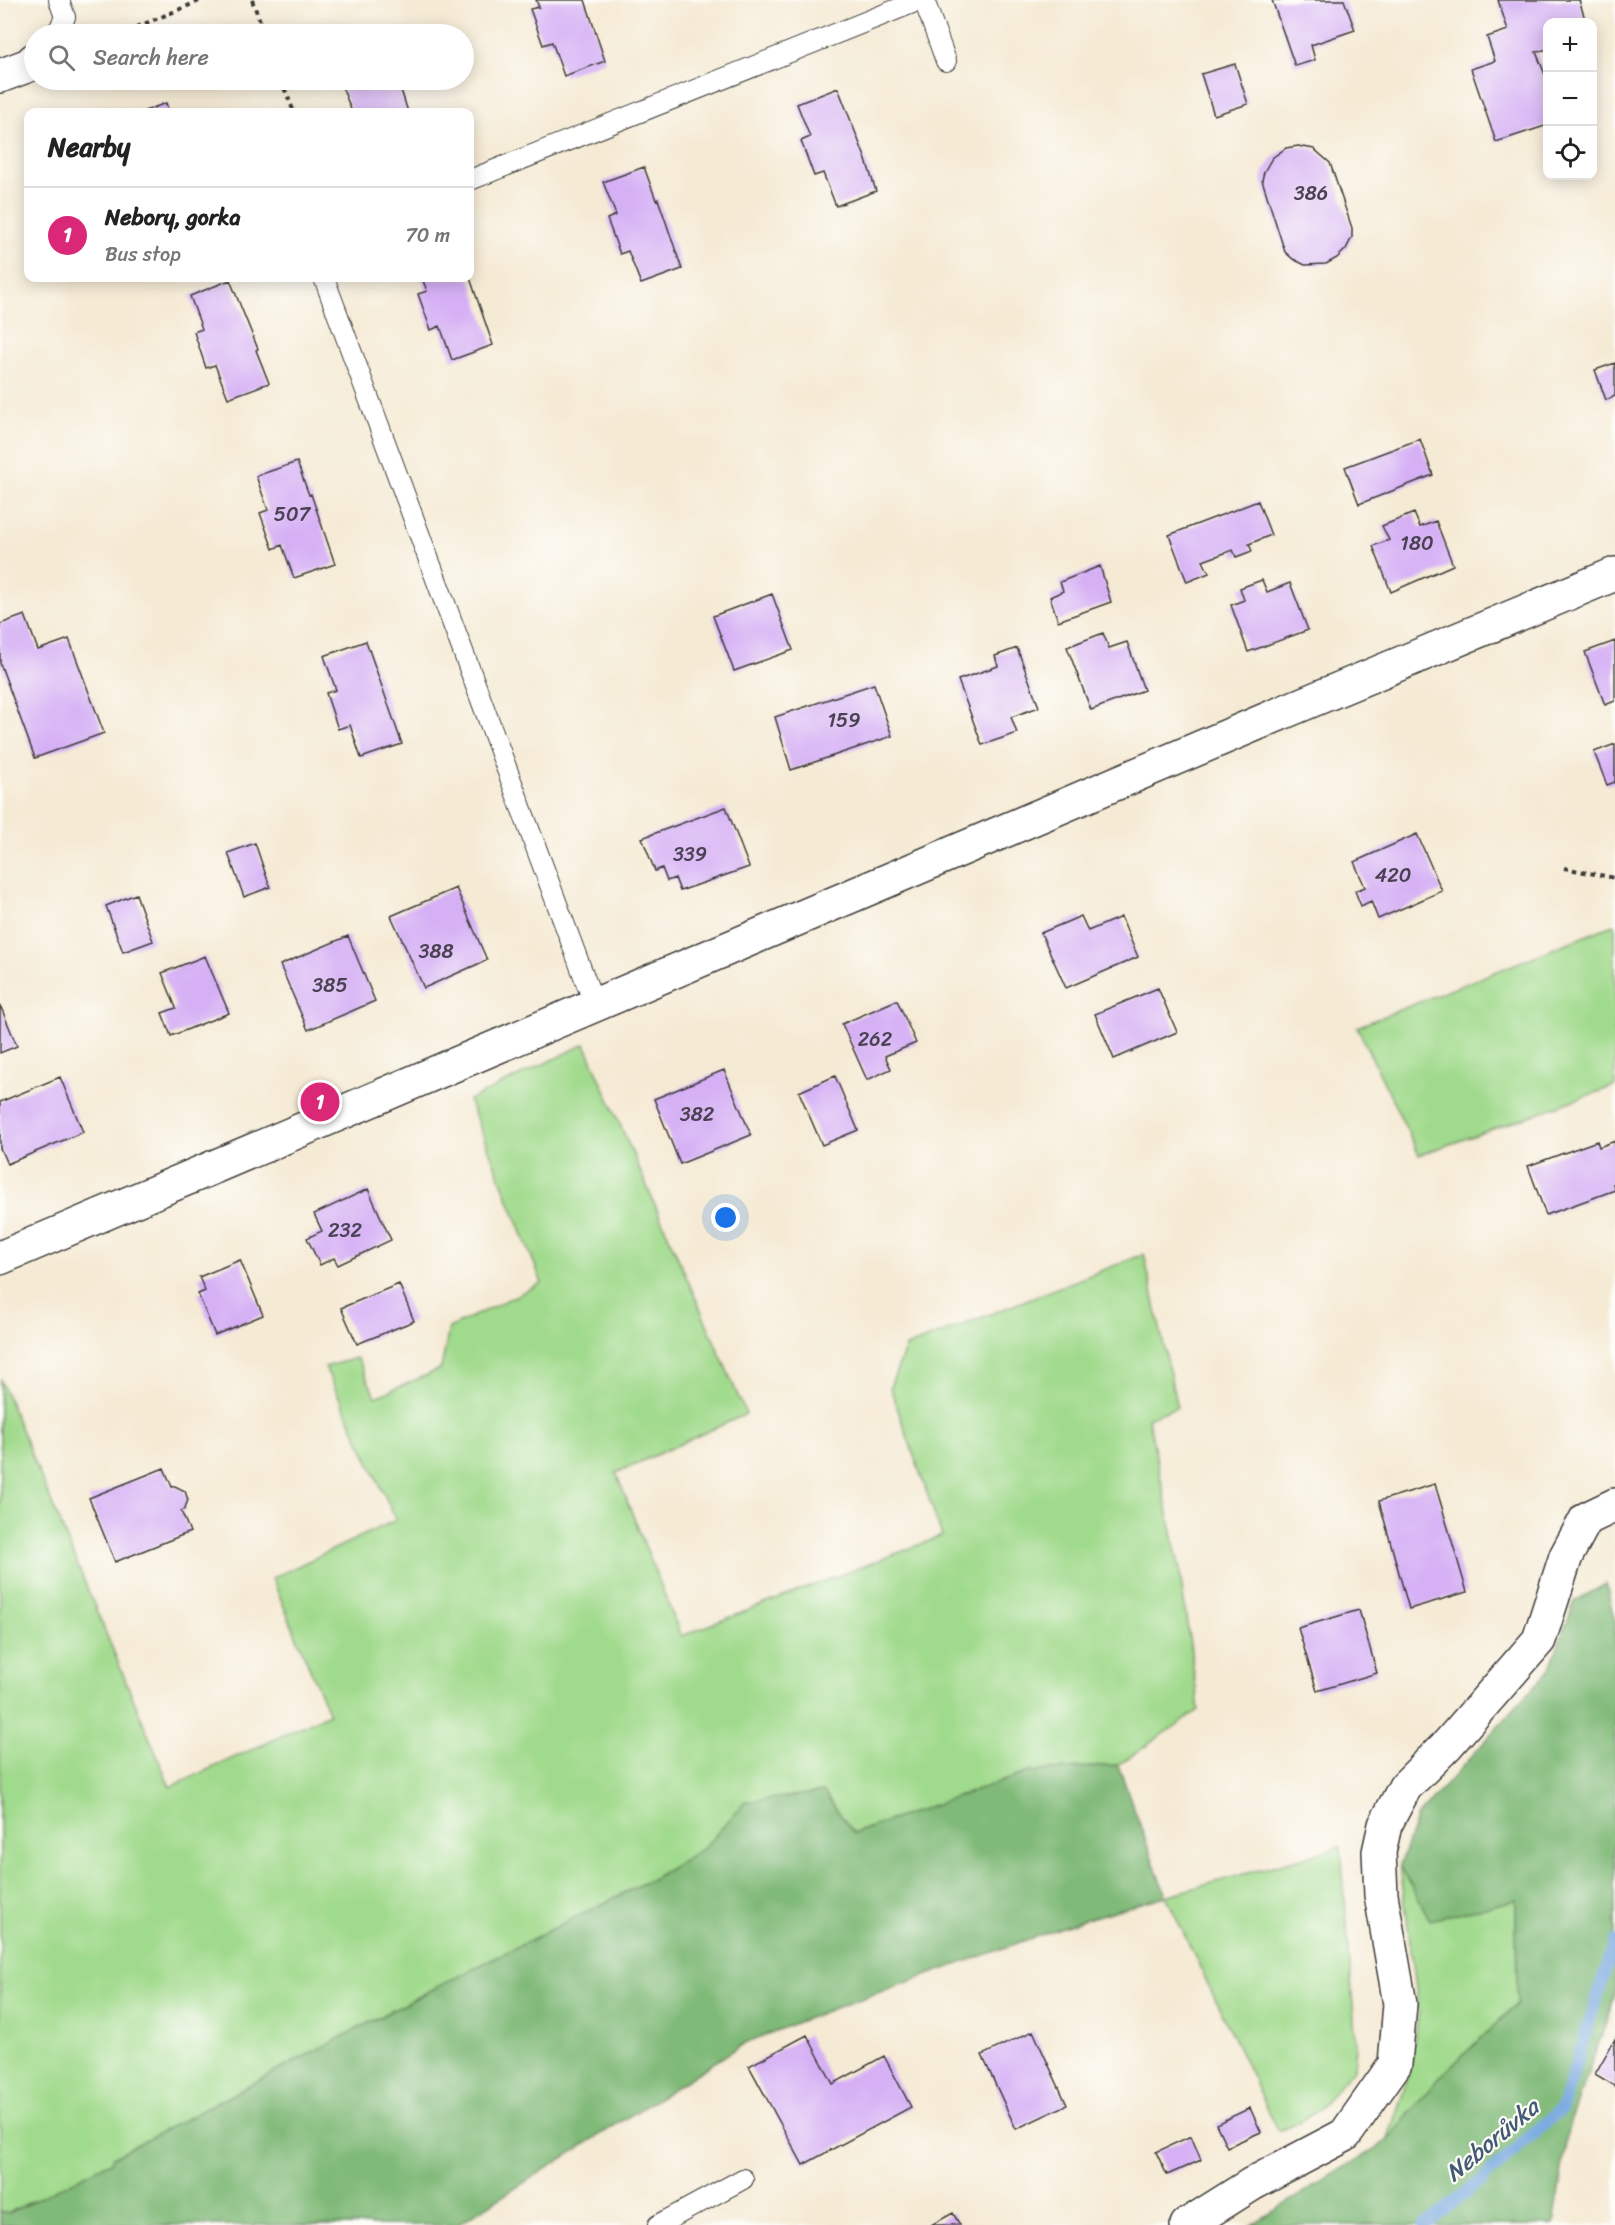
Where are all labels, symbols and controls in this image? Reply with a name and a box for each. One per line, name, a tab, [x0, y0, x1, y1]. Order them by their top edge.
map controls	[1543, 18, 1597, 180]
button: +	[1543, 18, 1597, 72]
search box	[24, 24, 474, 90]
text: Search here	[93, 38, 209, 77]
icon: search	[45, 41, 78, 74]
button: −	[1543, 72, 1597, 126]
text: Nearby	[48, 124, 130, 170]
button: locate	[1543, 126, 1597, 180]
house number: 386	[1294, 176, 1328, 211]
text: Nebory, gorka	[105, 198, 240, 237]
text: 1	[63, 218, 72, 253]
text: 70 m	[405, 218, 450, 253]
text: Bus stop	[105, 237, 181, 272]
house number: 507	[274, 497, 312, 532]
house number: 180	[1400, 526, 1434, 561]
house number: 159	[827, 703, 861, 738]
house number: 339	[673, 837, 707, 872]
house number: 420	[1375, 858, 1411, 893]
house number: 388	[418, 934, 454, 969]
house number: 385	[312, 968, 348, 1003]
house number: 262	[858, 1022, 893, 1057]
pin: 1	[300, 1080, 340, 1124]
house number: 382	[680, 1097, 715, 1132]
your location	[711, 1203, 740, 1232]
house number: 232	[328, 1213, 362, 1248]
water label: Neborůvka	[1435, 2086, 1550, 2192]

